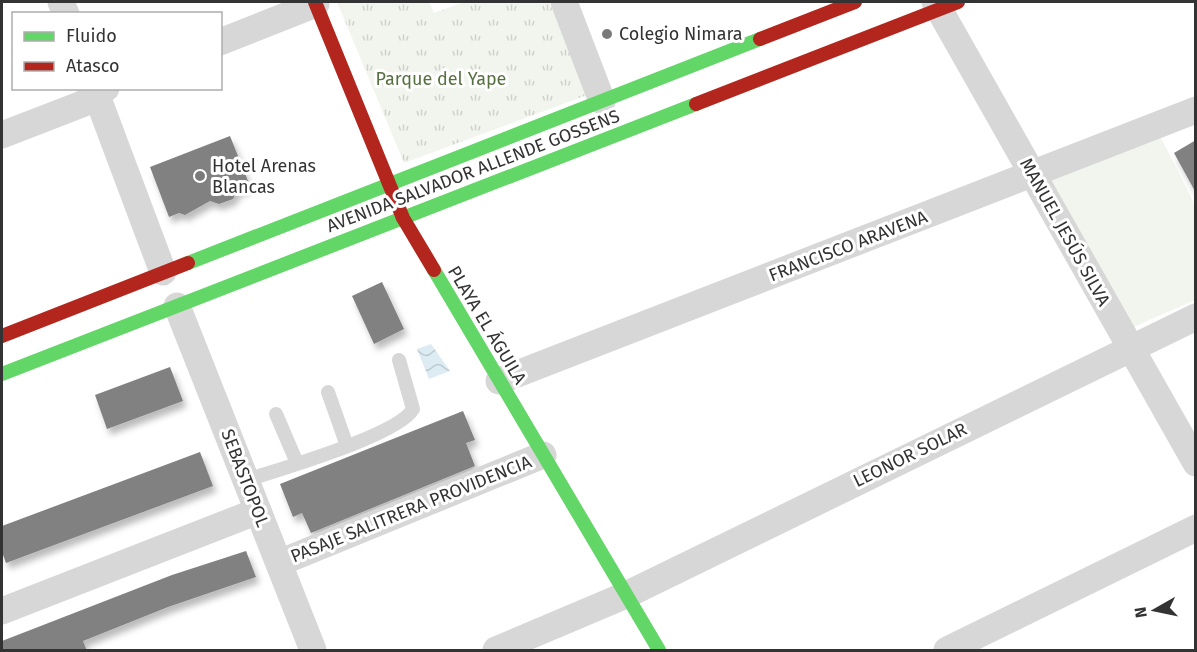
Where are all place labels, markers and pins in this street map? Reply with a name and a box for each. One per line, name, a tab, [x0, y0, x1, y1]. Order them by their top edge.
place label: Colegio Nimara	[619, 23, 743, 45]
marker: Colegio Nimara	[600, 27, 614, 41]
place label: Hotel Arenas Blancas	[212, 155, 316, 198]
marker: Hotel Arenas Blancas	[193, 169, 207, 183]

